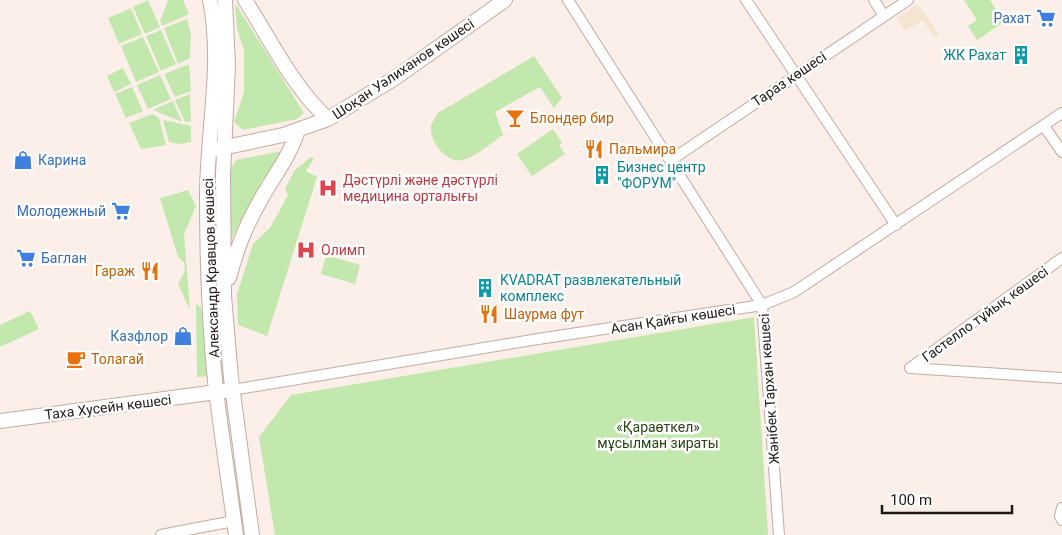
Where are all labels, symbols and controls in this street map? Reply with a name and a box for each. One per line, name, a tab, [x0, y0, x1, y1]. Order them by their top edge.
supermarket icon: Рахат	[1035, 7, 1057, 29]
place label: Рахат	[993, 10, 1031, 26]
street label: Шоқан Уәлиханов көшесі	[329, 16, 477, 122]
building icon: ЖК Рахат	[1010, 44, 1032, 66]
place label: ЖК Рахат	[943, 47, 1006, 63]
street label: Тараз көшесі	[749, 48, 829, 110]
bar icon: Блондер бир	[504, 107, 526, 129]
place label: Блондер бир	[530, 110, 614, 126]
restaurant icon: Пальмира	[583, 138, 605, 160]
place label: Пальмира	[609, 141, 676, 157]
shop icon: Карина	[12, 149, 34, 171]
place label: Карина	[38, 152, 86, 168]
place label: Бизнес центр "ФОРУМ"	[617, 159, 706, 191]
building icon: Бизнес центр "ФОРУМ"	[591, 164, 613, 186]
place label: Дәстүрлі және дәстүрлі медицина орталығы	[343, 172, 498, 204]
hospital icon: Дәстүрлі және дәстүрлі медицина орталығы	[317, 177, 339, 199]
street label: Александр Кравцов көшесі	[200, 178, 222, 358]
supermarket icon: Молодежный	[110, 200, 132, 222]
place label: Молодежный	[17, 203, 106, 219]
hospital icon: Олимп	[295, 239, 317, 261]
place label: Олимп	[321, 242, 365, 258]
supermarket icon: Баглан	[15, 247, 37, 269]
place label: Баглан	[41, 250, 87, 266]
restaurant icon: Гараж	[139, 260, 161, 282]
place label: Гараж	[95, 263, 135, 279]
street label: Гастелло тұйық көшесі	[919, 263, 1051, 365]
place label: KVADRAT развлекательный комплекс	[500, 272, 681, 304]
building icon: KVADRAT развлекательный комплекс	[474, 277, 496, 299]
street label: Асан Қайғы көшесі	[609, 301, 737, 337]
restaurant icon: Шаурма фут	[478, 303, 500, 325]
place label: Шаурма фут	[504, 306, 584, 322]
street label: Жәнібек Тархан көшесі	[756, 313, 782, 465]
shop icon: Казфлор	[172, 325, 194, 347]
place label: Казфлор	[110, 328, 168, 344]
cafe icon: Толагай	[65, 348, 87, 370]
place label: Толагай	[91, 351, 144, 367]
street label: Таха Хусейн көшесі	[44, 391, 172, 423]
park label: «Қараөткел» мұсылман зираты	[597, 419, 719, 451]
scale bar	[882, 482, 1012, 514]
text: 100 m	[890, 491, 932, 509]

